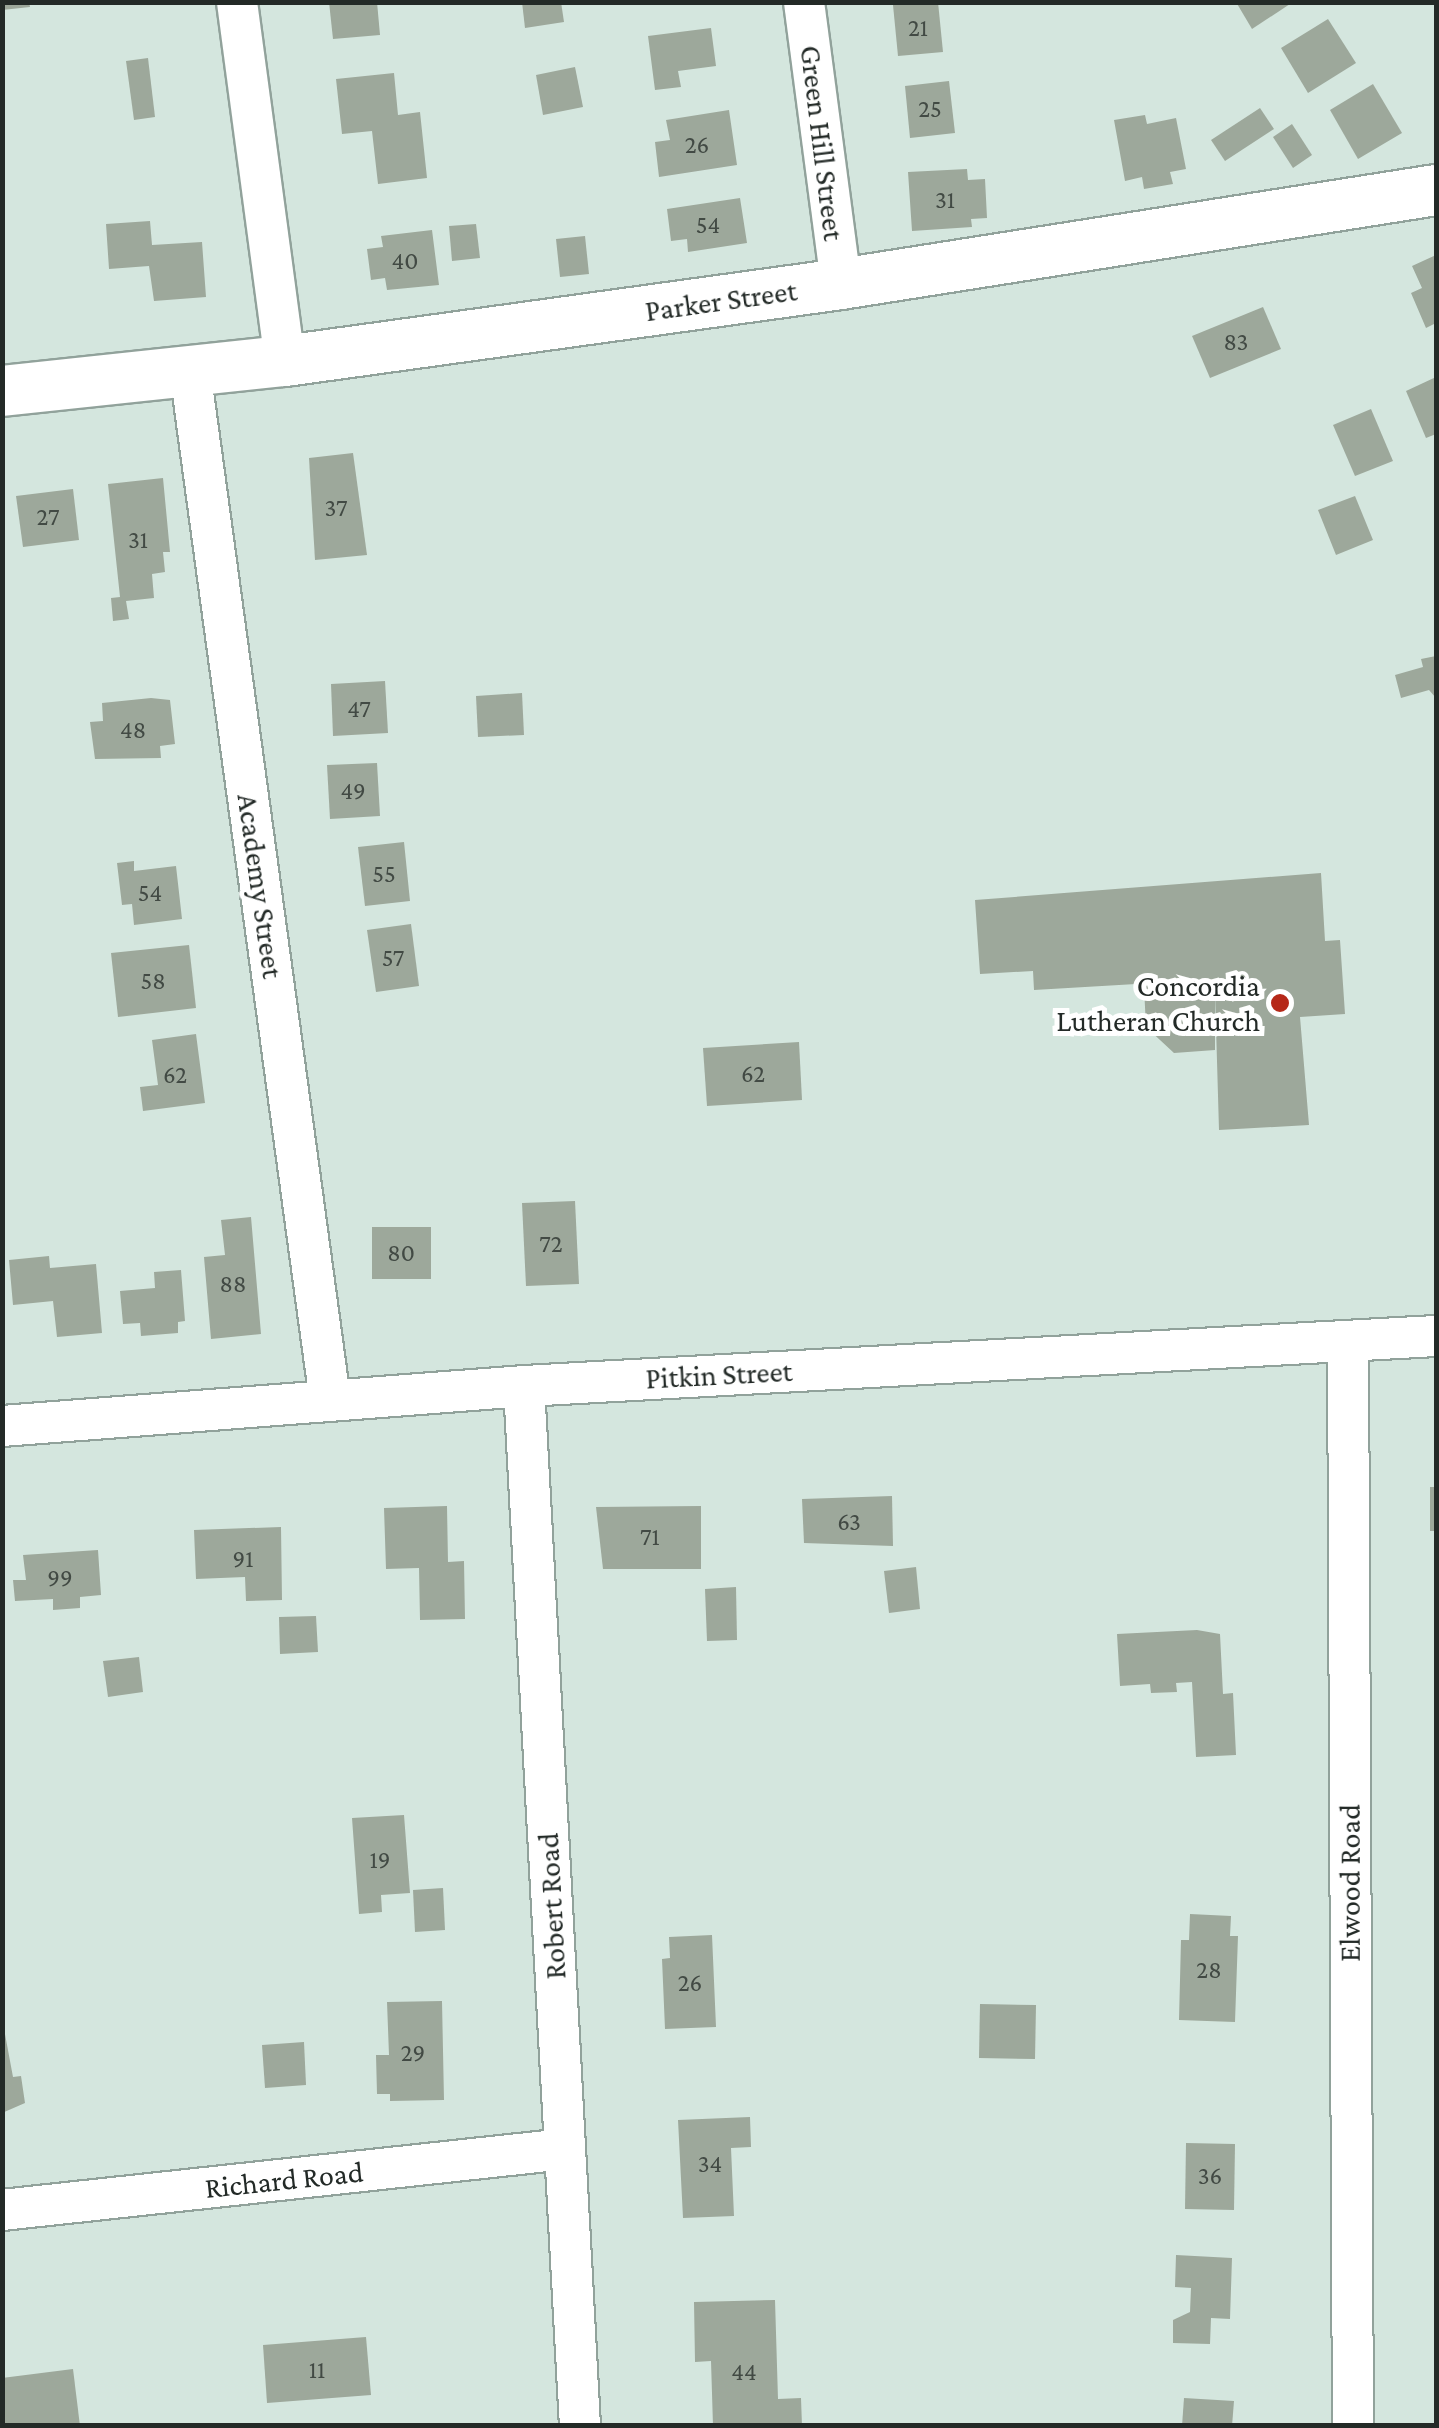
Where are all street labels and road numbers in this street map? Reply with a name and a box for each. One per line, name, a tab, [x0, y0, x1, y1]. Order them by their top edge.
street label: Green Hill Street	[792, 43, 852, 243]
street label: Parker Street	[643, 273, 799, 329]
street label: Academy Street	[229, 791, 291, 981]
street label: Pitkin Street	[645, 1353, 793, 1397]
street label: Elwood Road	[1332, 1804, 1368, 1962]
street label: Robert Road	[530, 1832, 574, 1980]
street label: Richard Road	[203, 2154, 365, 2206]

